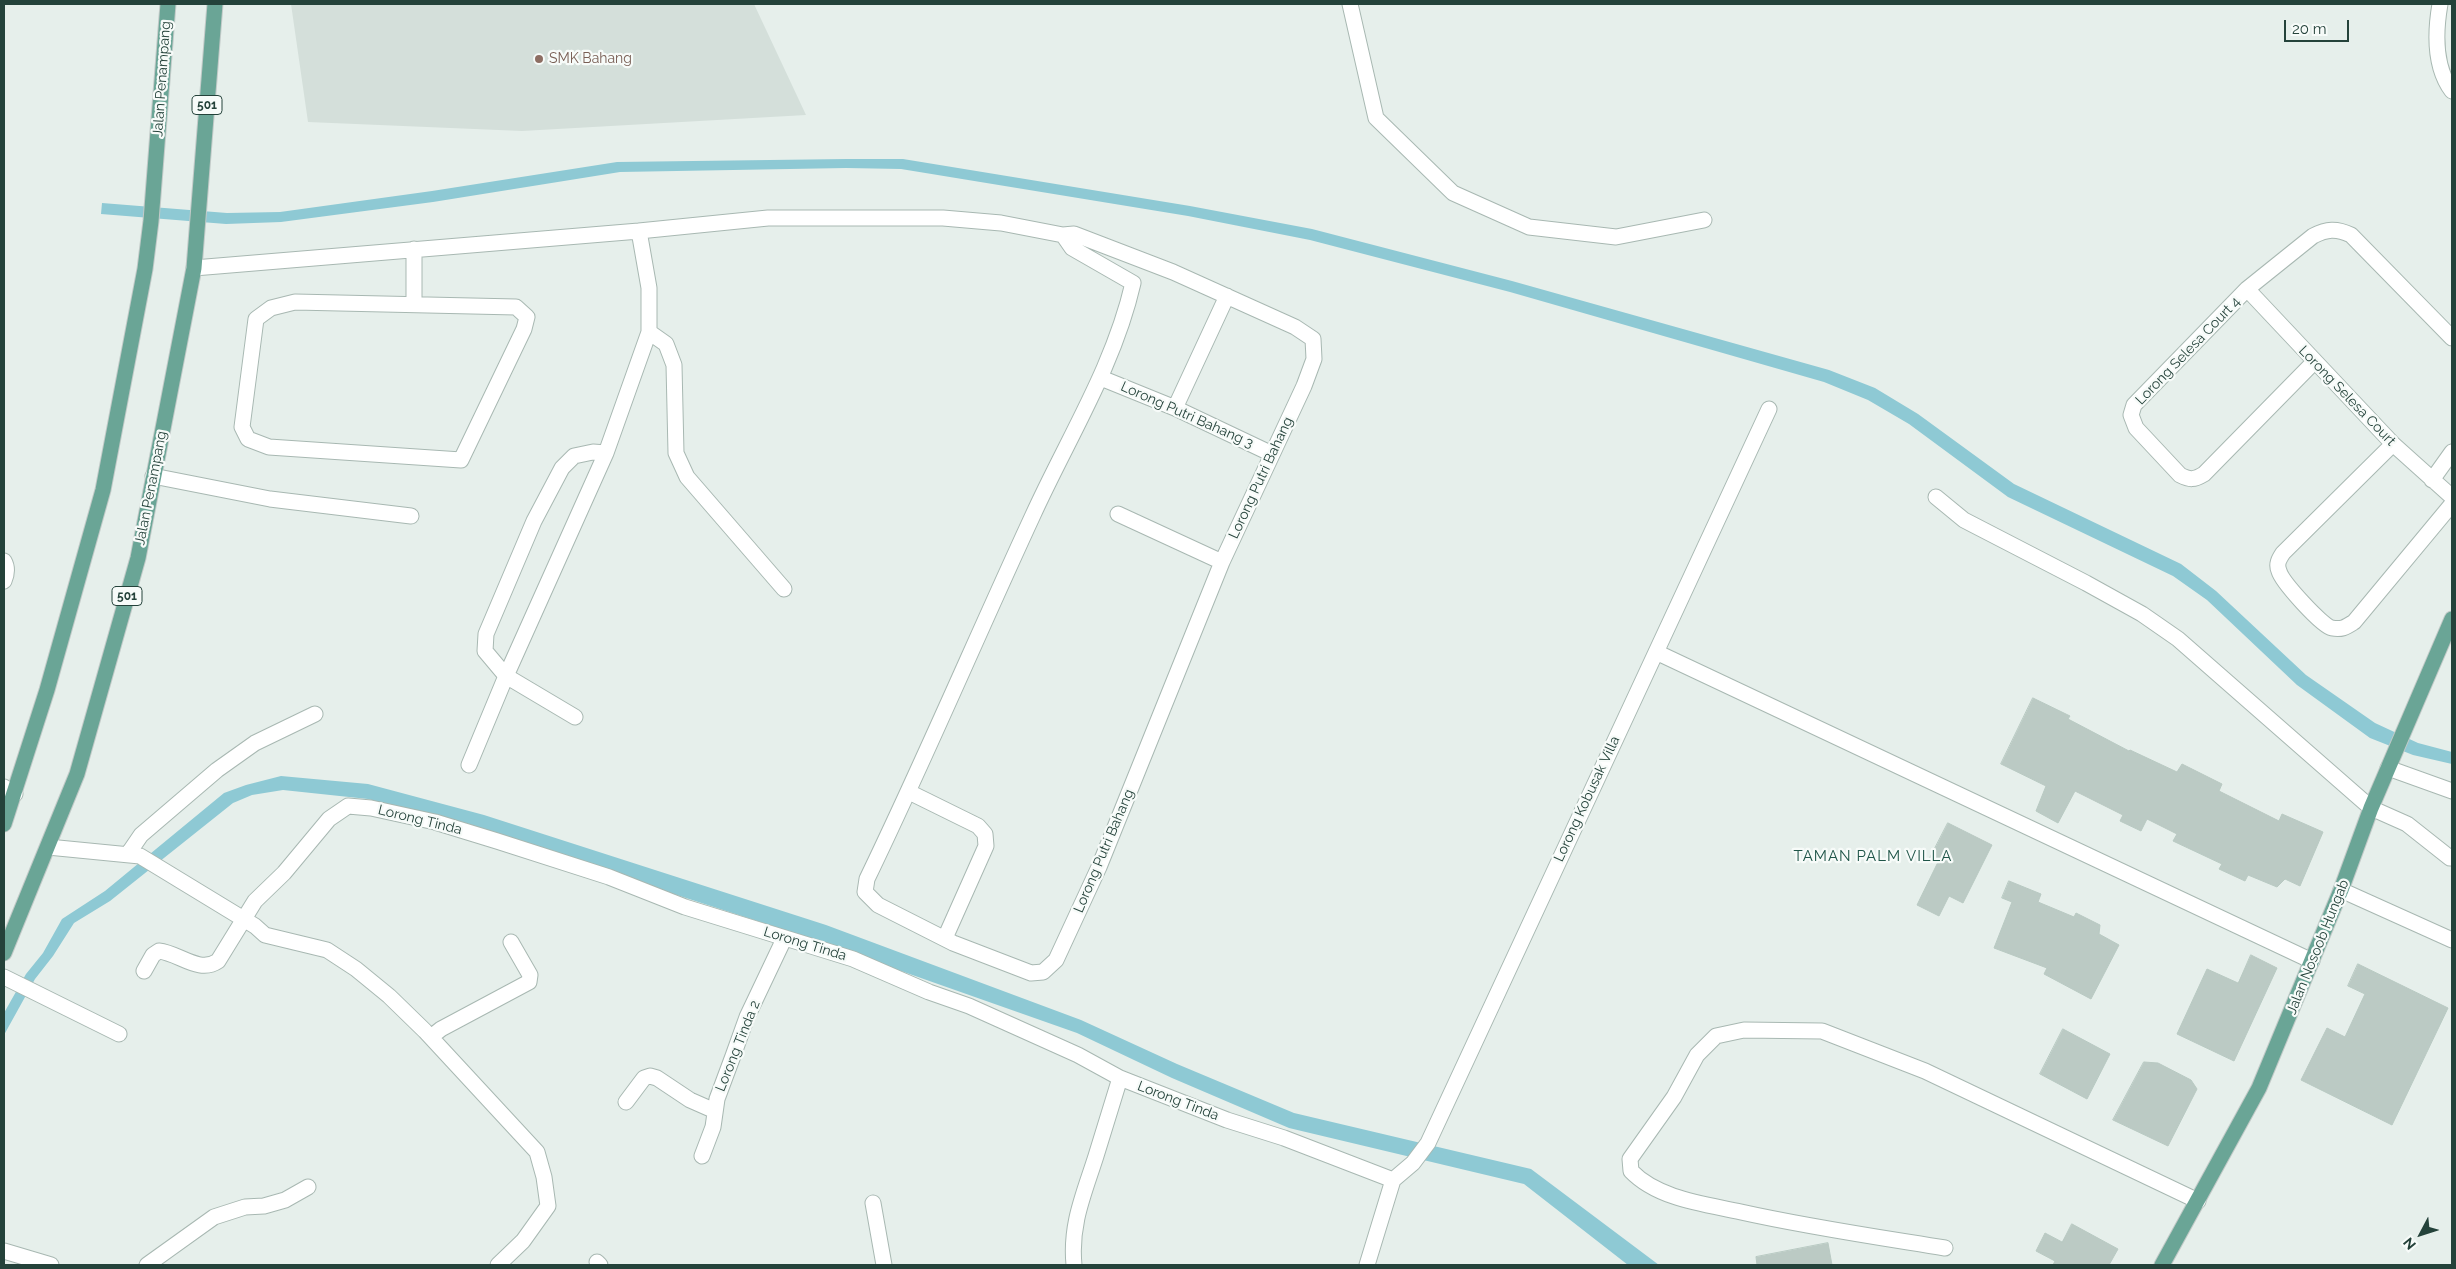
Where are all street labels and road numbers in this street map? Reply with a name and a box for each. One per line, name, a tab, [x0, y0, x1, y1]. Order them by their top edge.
street label: Jalan Penampang	[150, 21, 174, 137]
road number: 501	[192, 96, 222, 114]
street label: Lorong Selesa Court 4	[2132, 294, 2244, 408]
street label: Lorong Selesa Court	[2295, 343, 2399, 449]
street label: Lorong Putri Bahang 3	[1118, 378, 1256, 452]
street label: Lorong Putri Bahang	[1225, 414, 1297, 542]
street label: Jalan Penampang	[132, 429, 170, 547]
road number: 501	[112, 586, 142, 606]
street label: Lorong Kobusak Villa	[1550, 733, 1624, 865]
street label: Lorong Putri Bahang	[1070, 787, 1138, 915]
street label: Lorong Tinda	[376, 801, 464, 839]
street label: Jalan Nosoob Hungab	[2283, 877, 2353, 1017]
street label: Lorong Tinda	[762, 923, 848, 965]
street label: Lorong Tinda 2	[712, 998, 764, 1094]
street label: Lorong Tinda	[1135, 1078, 1221, 1124]

